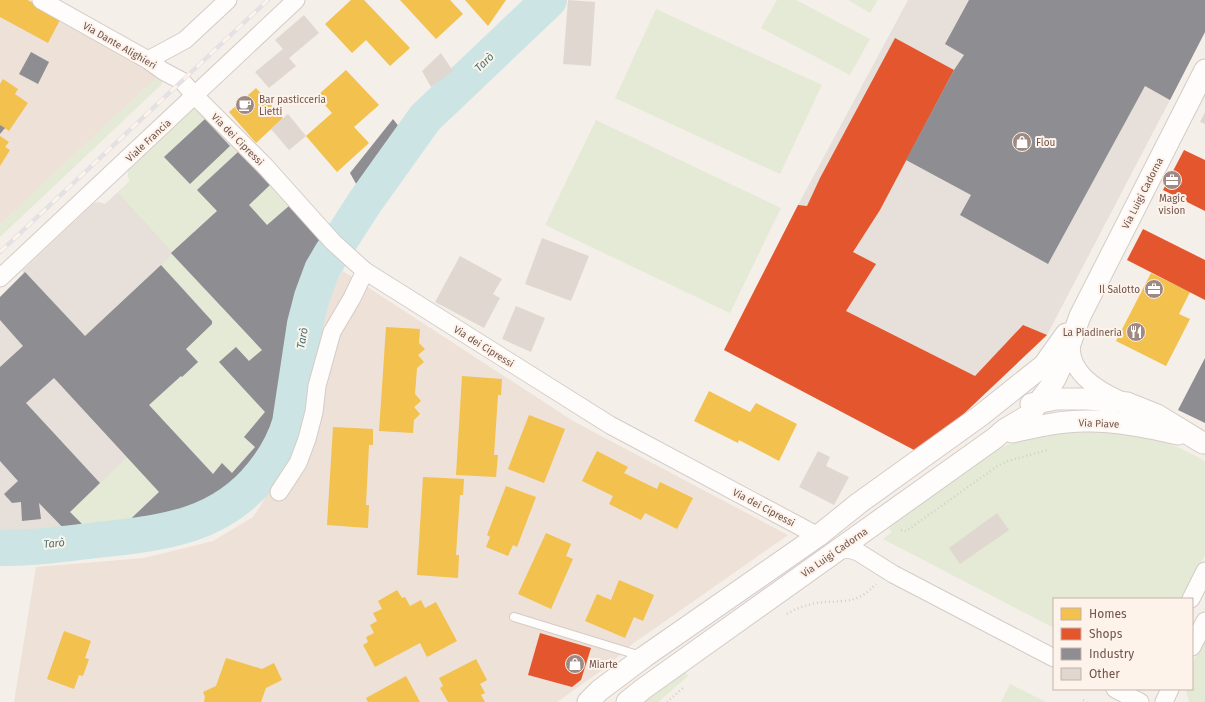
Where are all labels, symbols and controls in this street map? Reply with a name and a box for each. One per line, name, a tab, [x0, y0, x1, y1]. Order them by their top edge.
street label: Via Dante Alighieri	[80, 20, 159, 72]
water label: Tarò	[472, 50, 497, 75]
cafe icon: Bar pasticceria Lietti	[234, 94, 256, 116]
place label: Bar pasticceria Lietti	[259, 94, 326, 118]
street label: Via dei Cipressi	[209, 111, 266, 168]
street label: Viale Francia	[124, 117, 174, 165]
shop icon: Flou	[1011, 131, 1033, 153]
place label: Flou	[1036, 137, 1055, 149]
street label: Via Luigi Cadorna	[1120, 156, 1166, 231]
office icon: Magic vision	[1161, 169, 1183, 191]
place label: Magic vision	[1159, 193, 1185, 217]
office icon: Il Salotto	[1143, 278, 1165, 300]
place label: Il Salotto	[1099, 284, 1140, 296]
restaurant icon: La Piadineria	[1125, 321, 1147, 343]
street label: Via dei Cipressi	[451, 324, 516, 370]
water label: Tarò	[294, 326, 311, 350]
place label: La Piadineria	[1063, 327, 1122, 339]
street label: Via Piave	[1078, 417, 1120, 431]
street label: Via dei Cipressi	[730, 486, 797, 529]
street label: Via Luigi Cadorna	[799, 525, 870, 580]
water label: Tarò	[43, 536, 65, 551]
legend	[1053, 598, 1193, 690]
text: Homes	[1089, 607, 1127, 621]
text: Shops	[1089, 627, 1123, 641]
text: Industry	[1089, 647, 1134, 661]
shop icon: Miarte	[564, 653, 586, 675]
place label: Miarte	[589, 659, 618, 671]
text: Other	[1089, 667, 1120, 681]

